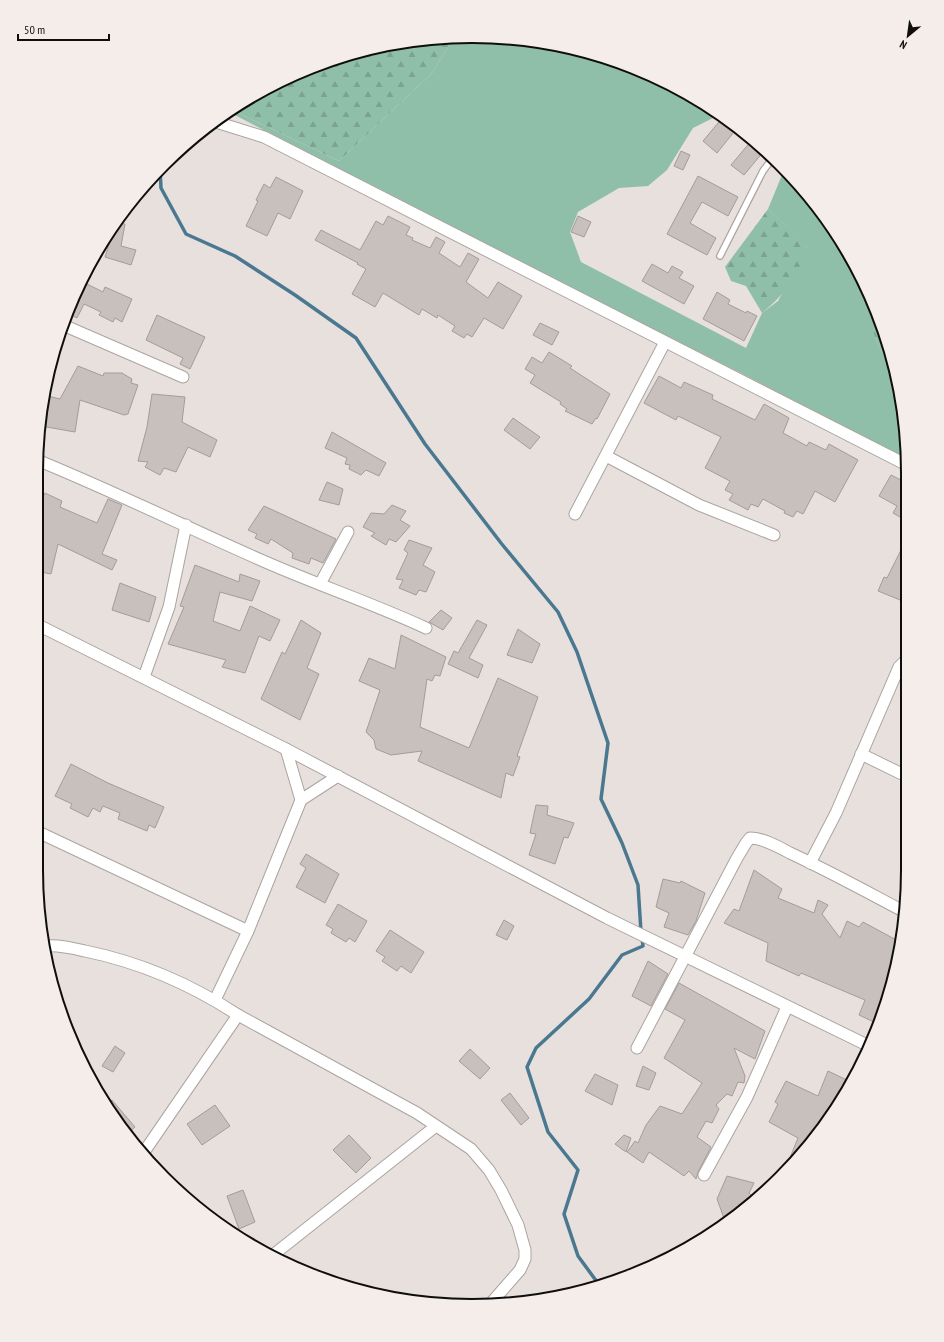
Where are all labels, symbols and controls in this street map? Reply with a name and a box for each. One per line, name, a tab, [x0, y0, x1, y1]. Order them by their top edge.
scale bar	[18, 16, 109, 42]
north arrow	[888, 16, 928, 56]
text: 50 m	[24, 22, 45, 37]
text: N	[897, 37, 909, 52]

